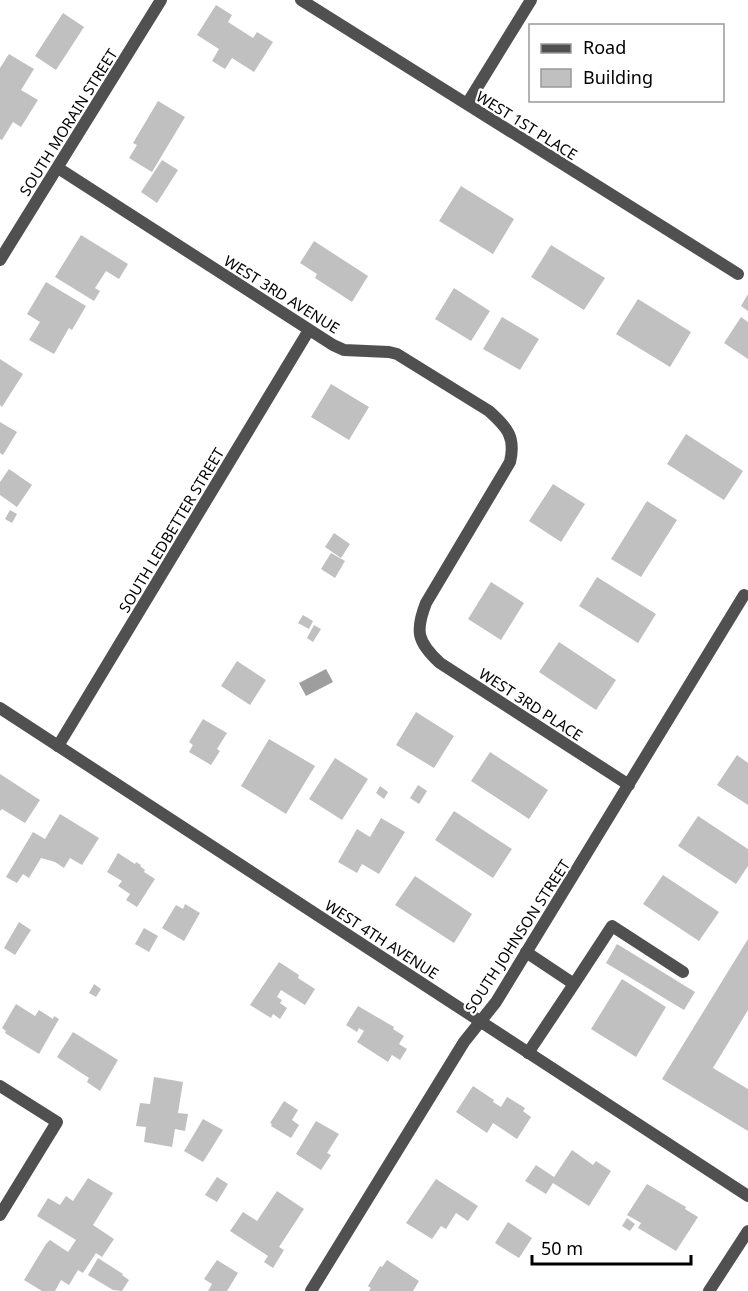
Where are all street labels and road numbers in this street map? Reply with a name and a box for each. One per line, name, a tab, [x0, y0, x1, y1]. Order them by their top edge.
street label: SOUTH MORAIN STREET	[15, 44, 122, 199]
street label: WEST 1ST PLACE	[473, 86, 581, 164]
street label: WEST 3RD AVENUE	[220, 250, 344, 338]
street label: SOUTH LEDBETTER STREET	[114, 443, 229, 616]
street label: WEST 3RD PLACE	[475, 663, 587, 745]
street label: SOUTH JOHNSON STREET	[460, 855, 574, 1016]
street label: WEST 4TH AVENUE	[321, 895, 443, 983]

